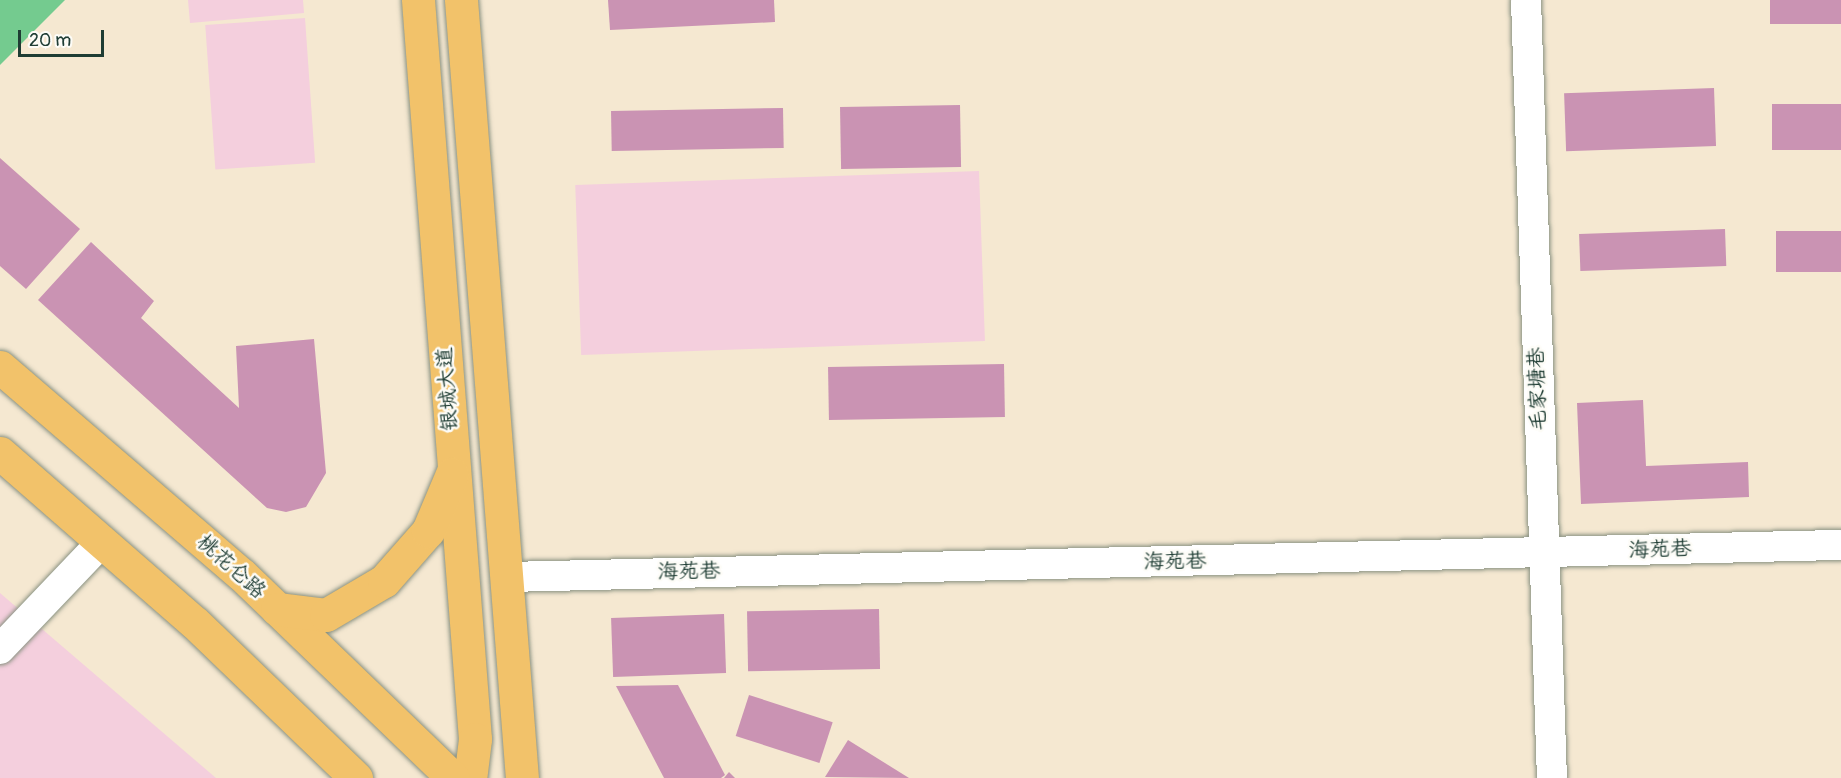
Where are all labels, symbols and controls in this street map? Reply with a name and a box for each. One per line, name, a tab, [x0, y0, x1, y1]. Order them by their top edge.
scale bar	[21, 18, 106, 56]
text: 20 m	[29, 29, 71, 52]
street label: 银城大道	[433, 346, 463, 432]
street label: 毛家塘巷	[1524, 347, 1552, 431]
street label: 桃花仑路	[191, 530, 271, 604]
street label: 海苑巷	[1628, 536, 1692, 564]
street label: 海苑巷	[1143, 549, 1207, 575]
street label: 海苑巷	[657, 559, 721, 585]

